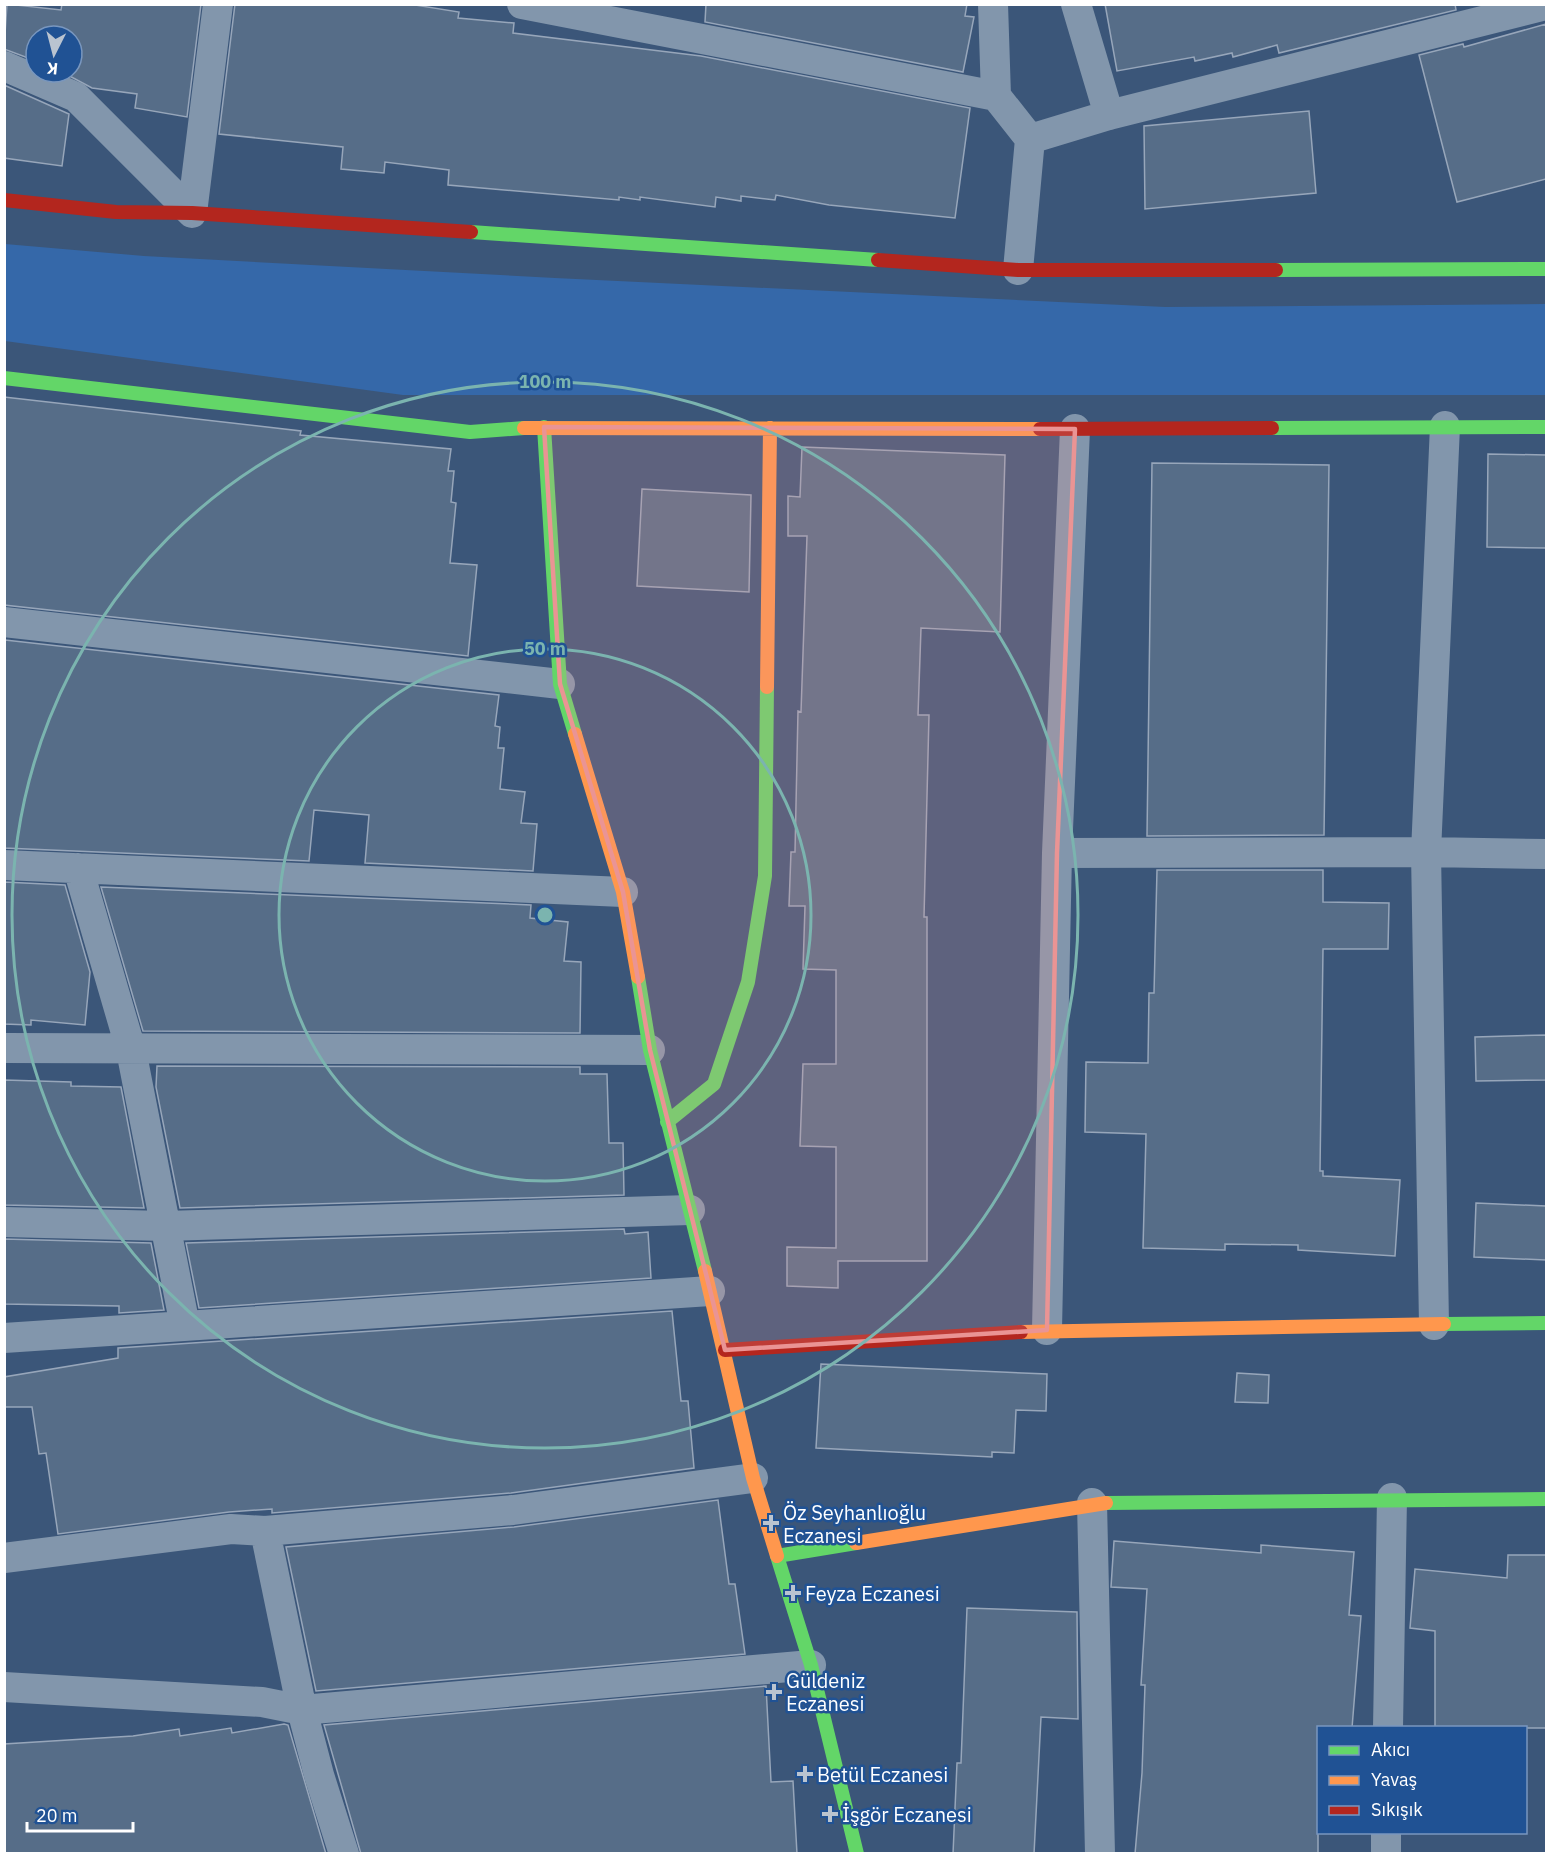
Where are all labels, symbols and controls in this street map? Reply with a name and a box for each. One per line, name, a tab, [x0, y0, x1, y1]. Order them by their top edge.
north arrow	[24, 24, 84, 84]
text: K	[46, 58, 59, 79]
text: 100 m	[519, 370, 571, 393]
text: 50 m	[524, 637, 566, 660]
centre of rings	[535, 905, 555, 925]
place label: Öz Seyhanlıoğlu Eczanesi	[783, 1499, 926, 1549]
marker: Öz Seyhanlıoğlu Eczanesi	[764, 1516, 778, 1530]
place label: Feyza Eczanesi	[805, 1580, 940, 1607]
marker: Feyza Eczanesi	[786, 1586, 800, 1600]
place label: Güldeniz Eczanesi	[786, 1667, 865, 1717]
marker: Güldeniz Eczanesi	[767, 1685, 781, 1699]
legend	[1317, 1726, 1527, 1834]
text: Akıcı	[1371, 1738, 1410, 1761]
place label: Betül Eczanesi	[817, 1761, 948, 1788]
marker: Betül Eczanesi	[798, 1767, 812, 1781]
text: Yavaş	[1371, 1768, 1417, 1791]
scale bar	[27, 1795, 134, 1833]
text: Sıkışık	[1371, 1798, 1423, 1821]
place label: İşgör Eczanesi	[842, 1801, 972, 1828]
text: 20 m	[36, 1804, 78, 1827]
marker: İşgör Eczanesi	[823, 1807, 837, 1821]

